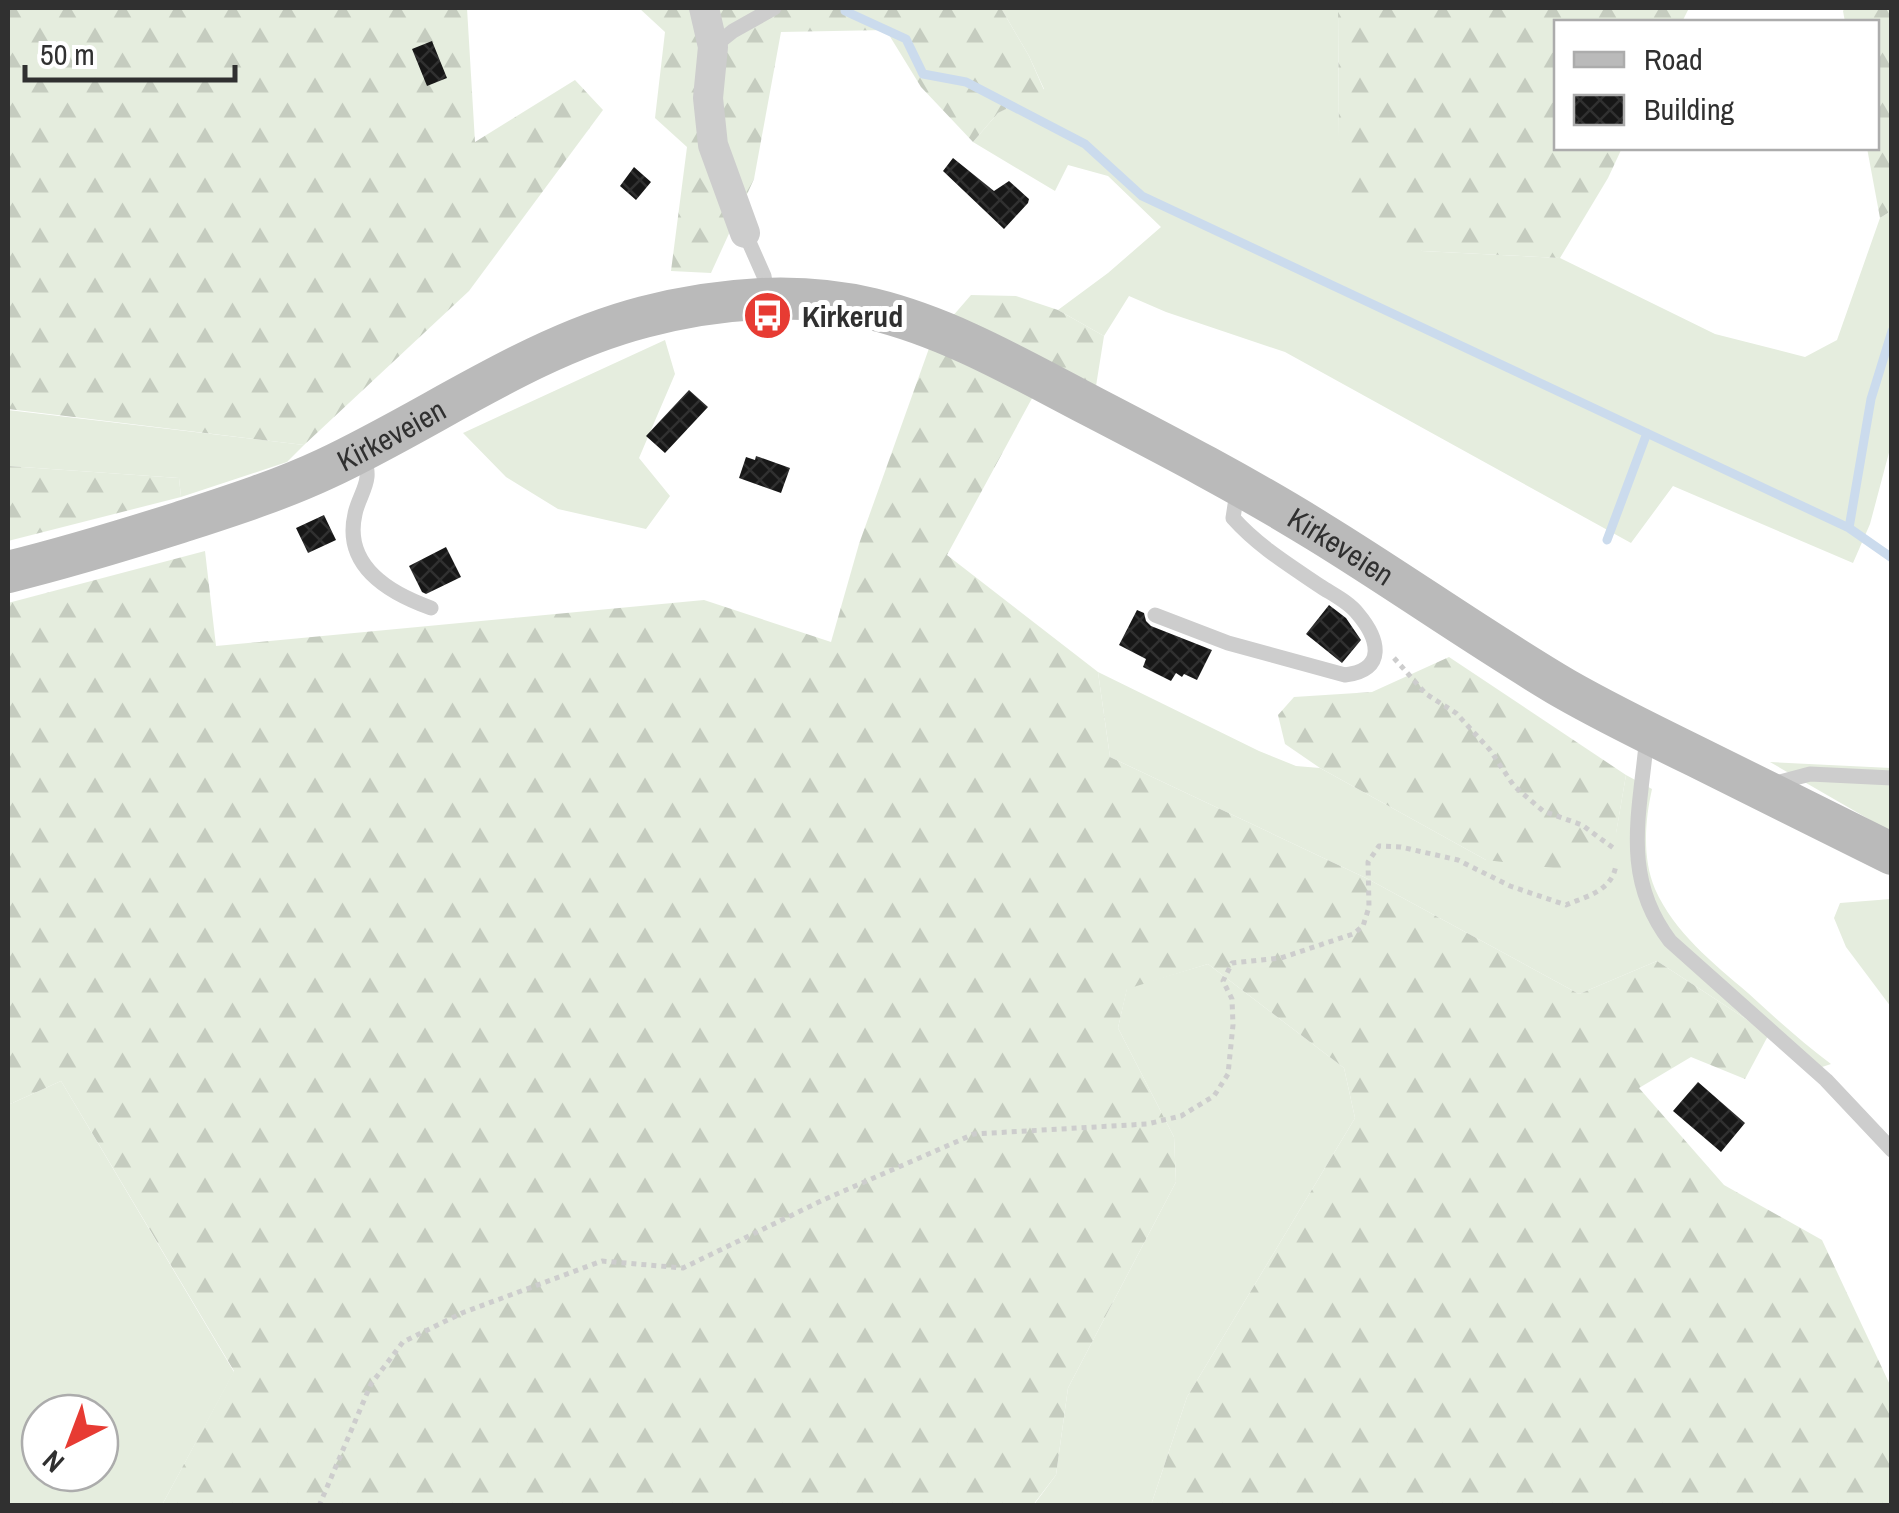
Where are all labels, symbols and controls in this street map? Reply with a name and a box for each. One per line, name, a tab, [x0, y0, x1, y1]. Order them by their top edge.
scale bar	[25, 20, 235, 82]
legend	[1554, 20, 1879, 150]
text: 50 m	[40, 34, 95, 74]
text: Road	[1644, 39, 1703, 79]
text: Building	[1644, 89, 1735, 129]
bus stop icon: Kirkerud	[741, 290, 793, 342]
place label: Kirkerud	[802, 296, 903, 336]
street label: Kirkeveien	[330, 389, 452, 480]
street label: Kirkeveien	[1281, 498, 1402, 594]
north arrow	[20, 1393, 120, 1493]
text: N	[34, 1442, 72, 1481]

